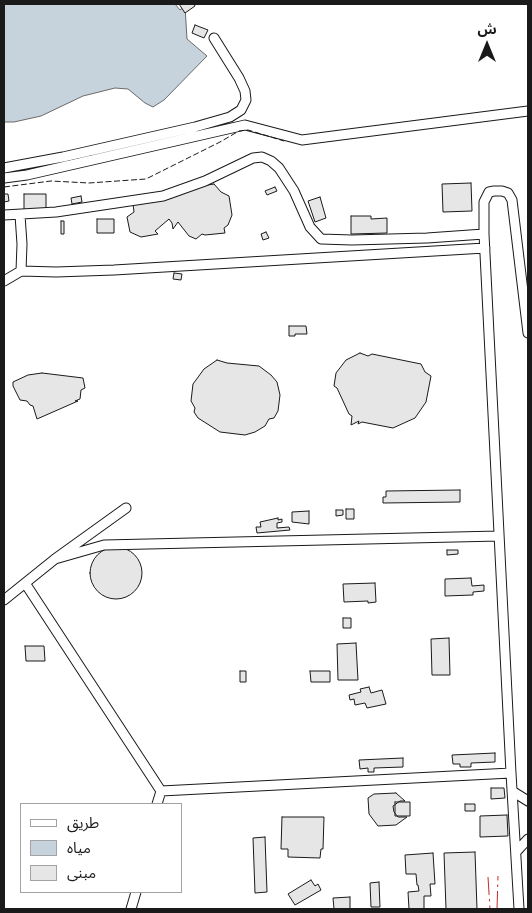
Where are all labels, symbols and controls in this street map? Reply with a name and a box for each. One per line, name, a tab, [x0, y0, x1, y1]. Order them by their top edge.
text: ش	[477, 15, 497, 44]
north arrow	[462, 20, 512, 70]
legend	[20, 803, 182, 893]
text: طريق	[67, 807, 99, 839]
text: مياه	[67, 832, 91, 864]
text: مبنى	[67, 857, 96, 889]

